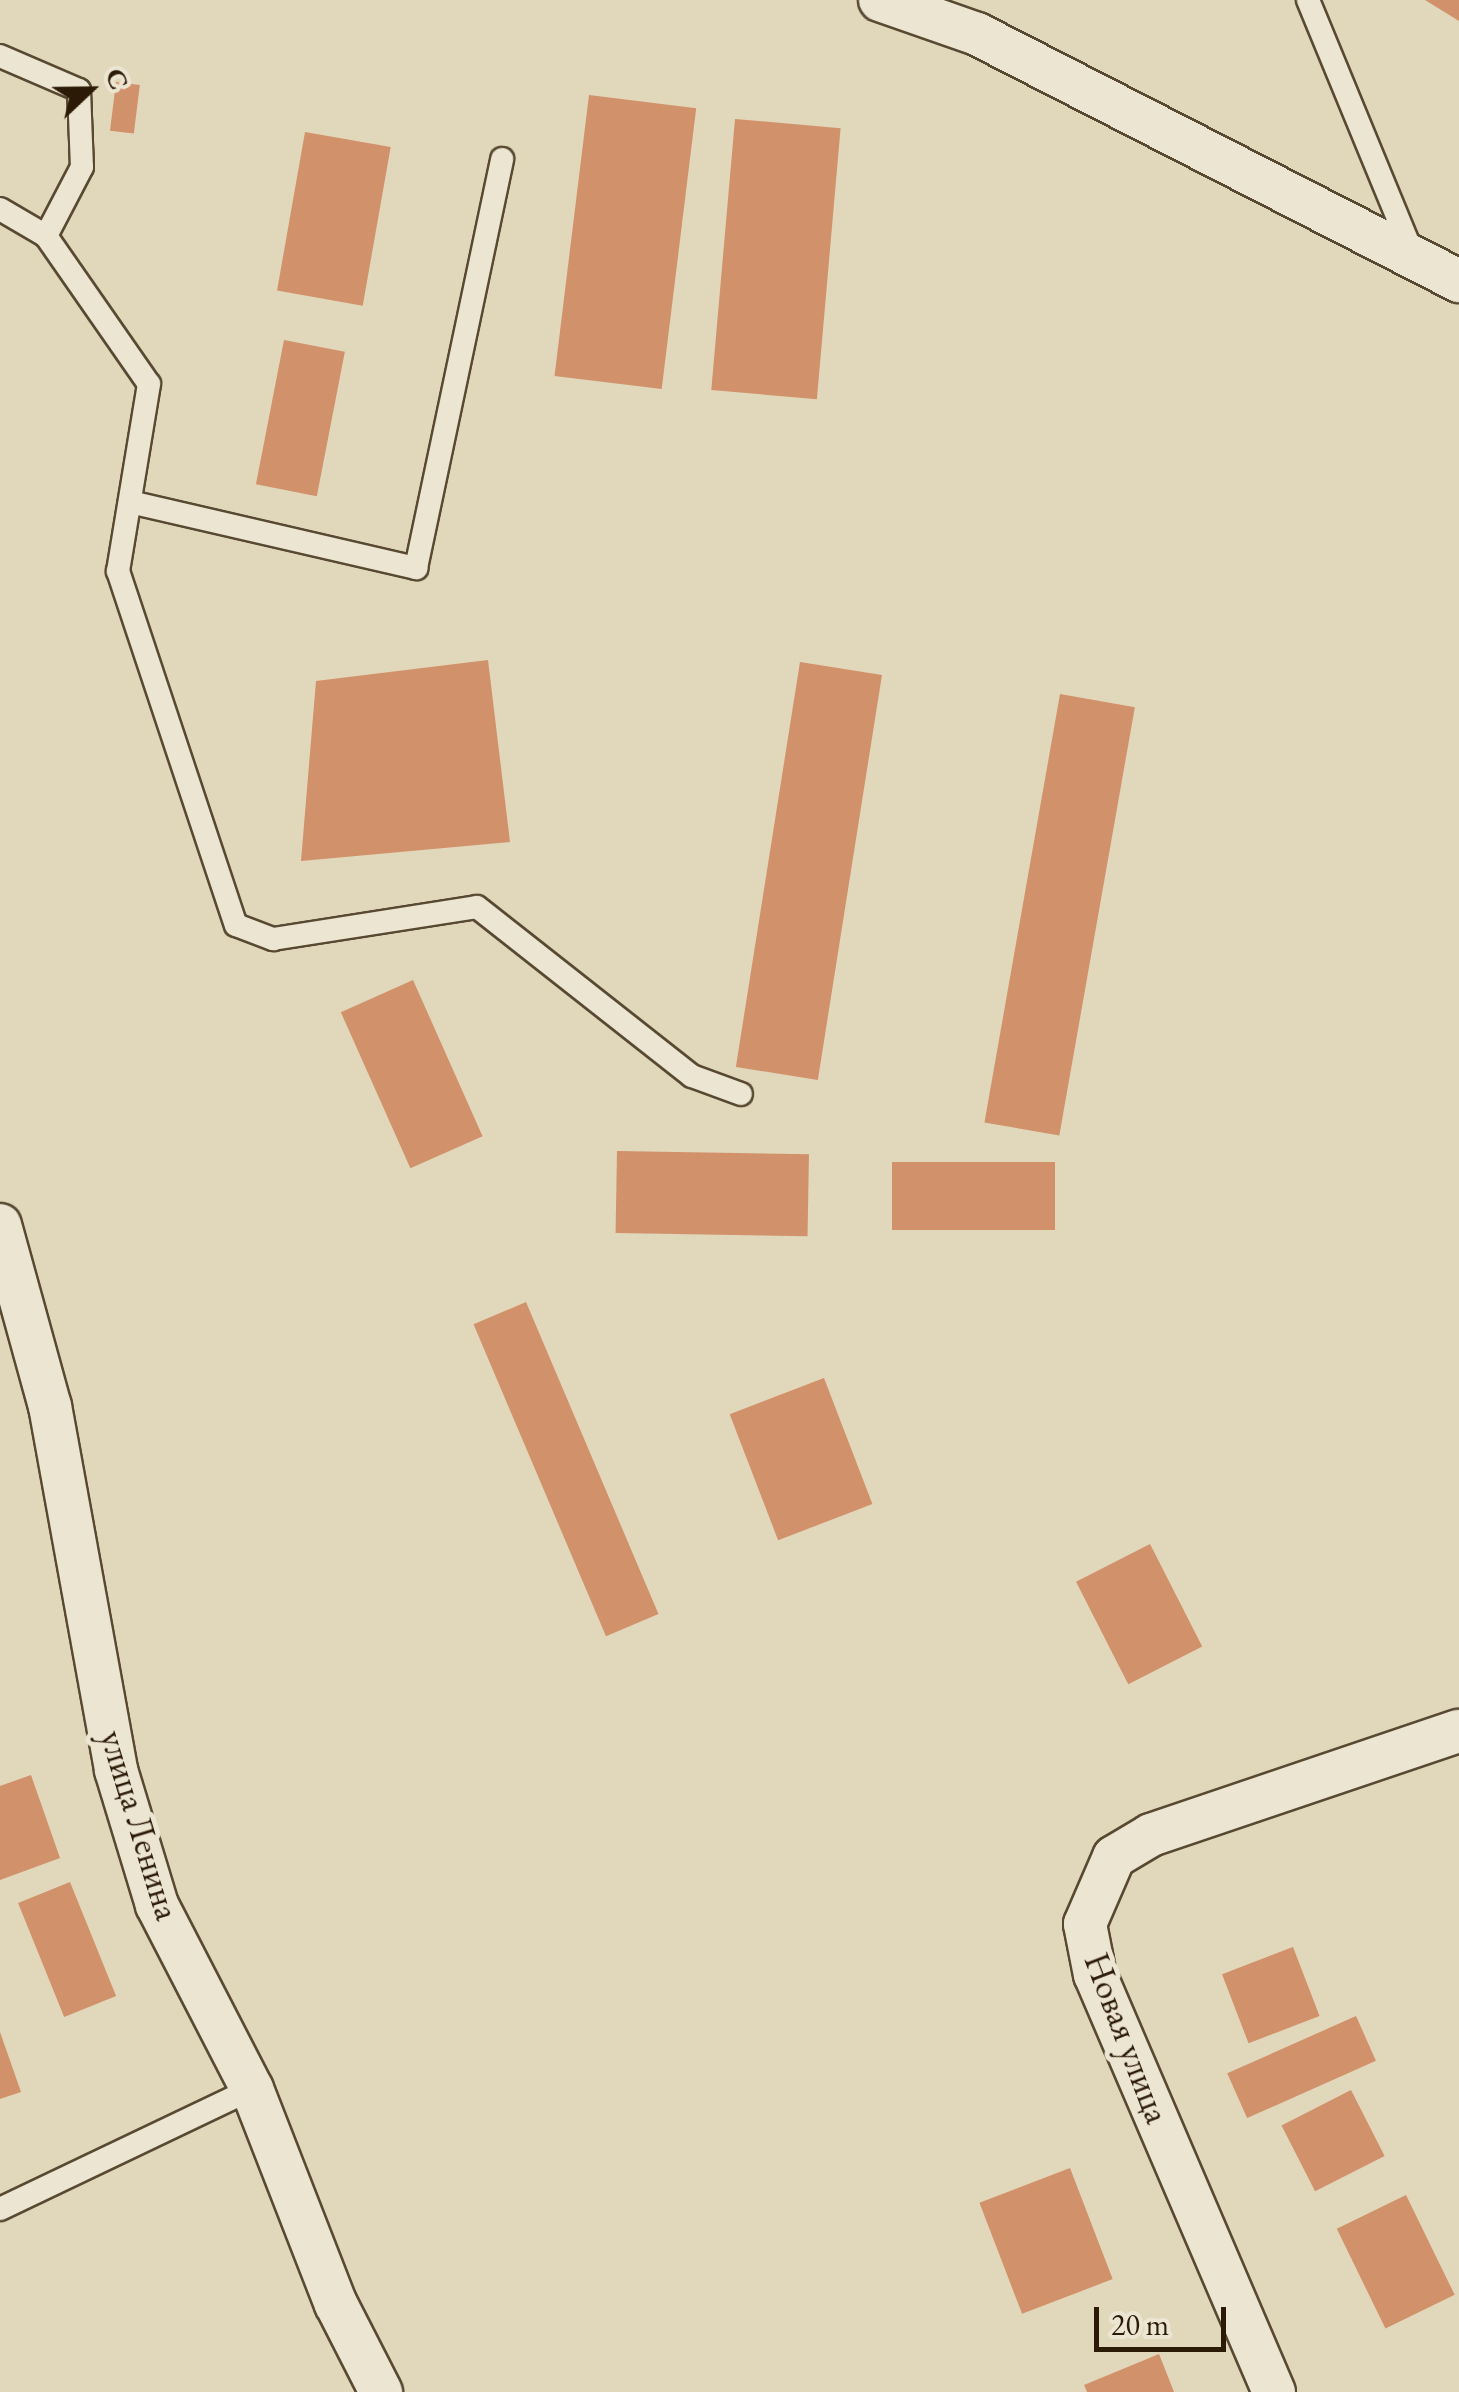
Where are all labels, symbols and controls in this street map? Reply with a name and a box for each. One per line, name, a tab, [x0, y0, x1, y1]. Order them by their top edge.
north arrow	[40, 40, 140, 140]
text: С	[97, 63, 138, 95]
street label: улица Ленина	[91, 1725, 189, 1925]
street label: Новая улица	[1075, 1947, 1179, 2129]
scale bar	[1099, 2287, 1232, 2349]
text: 20 m	[1111, 2305, 1169, 2344]

